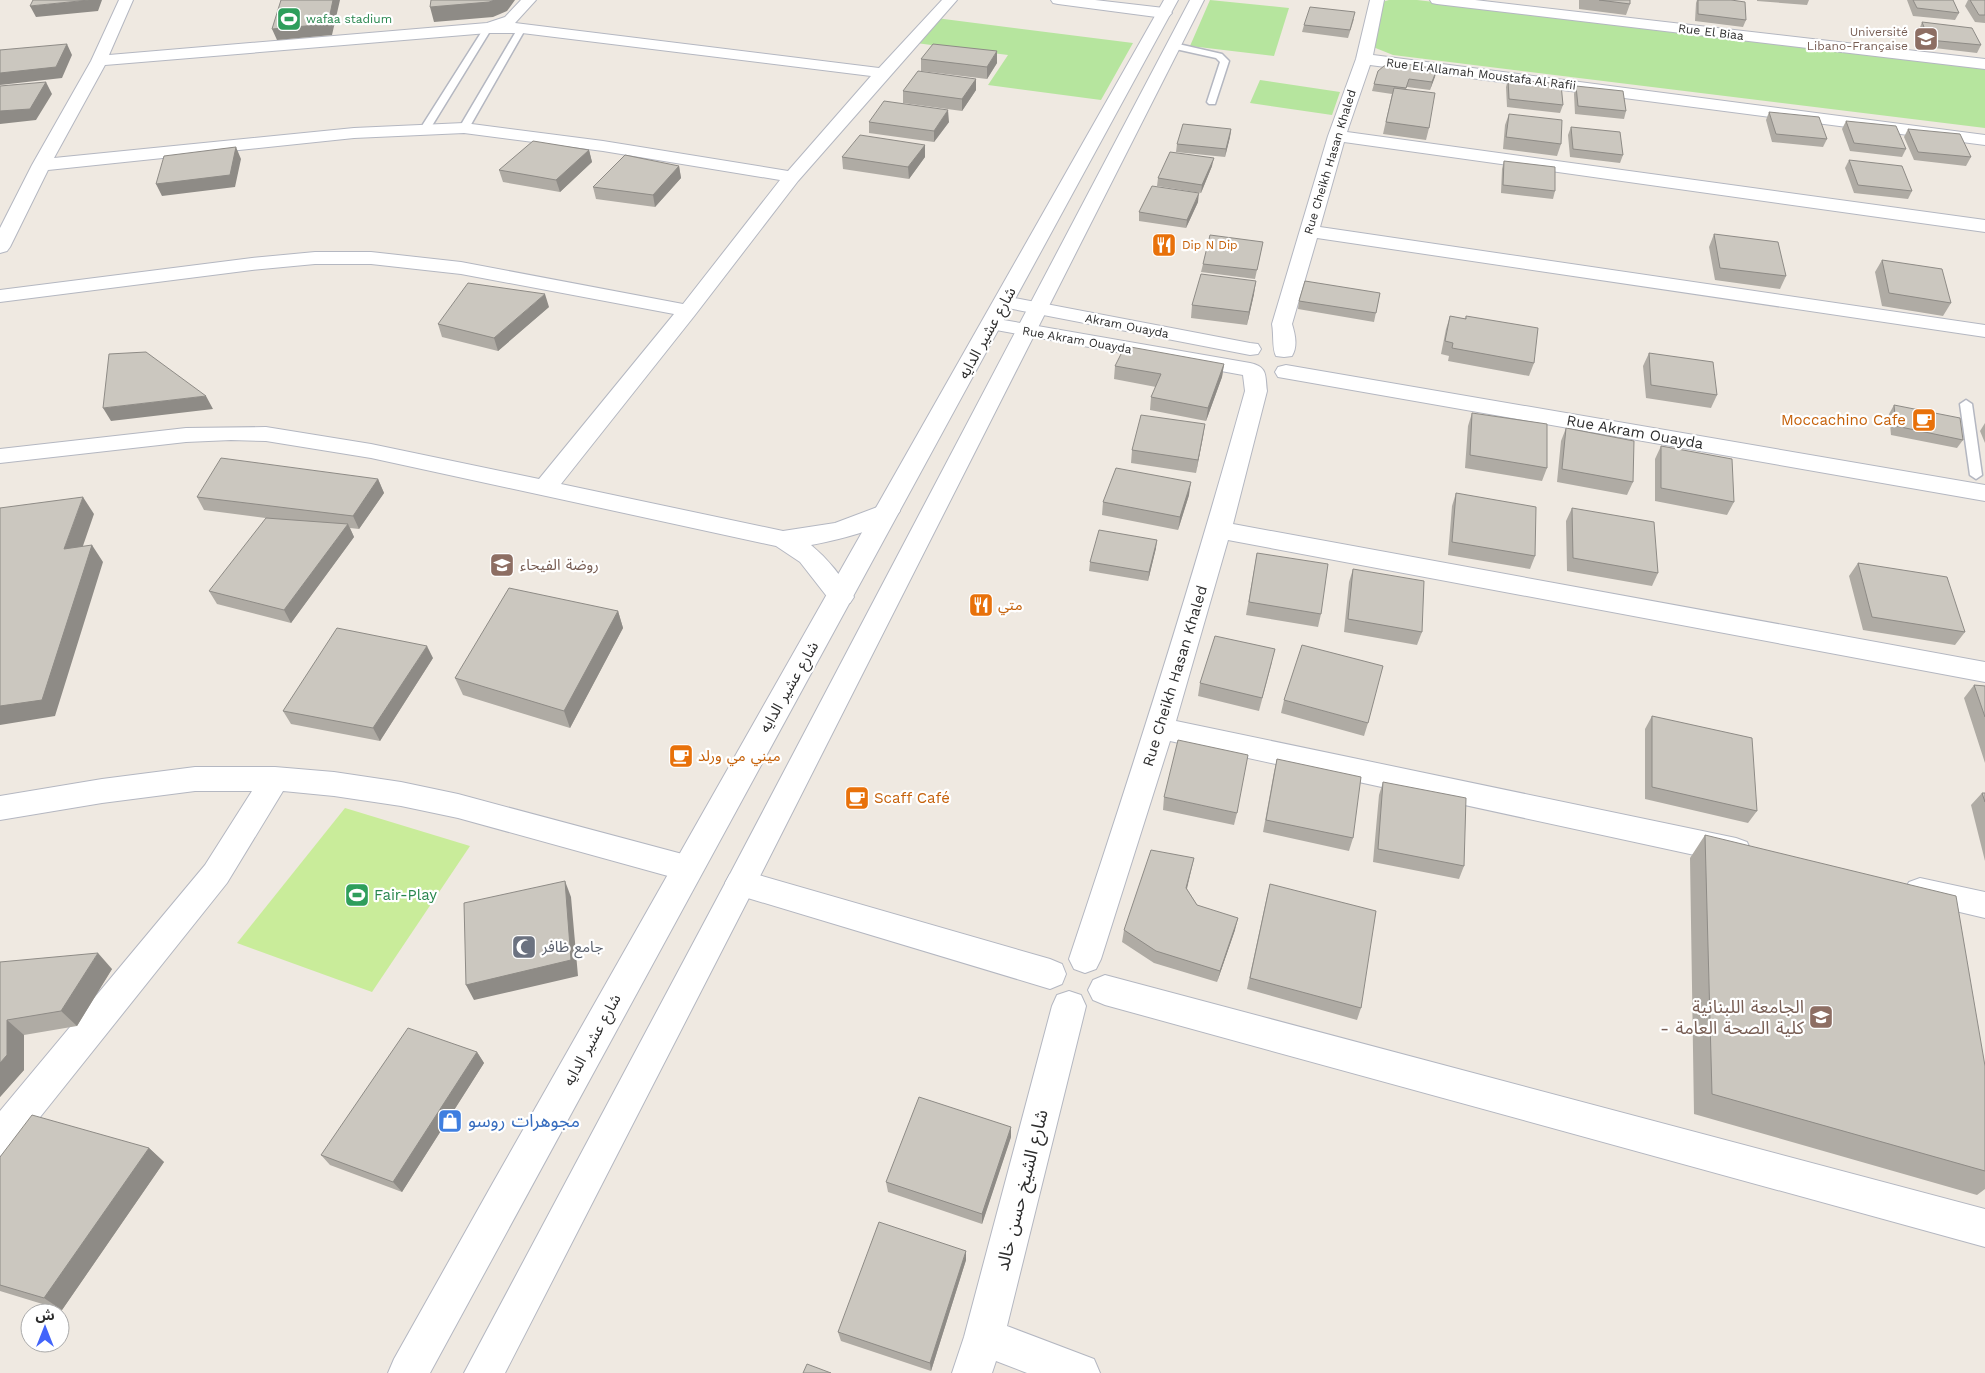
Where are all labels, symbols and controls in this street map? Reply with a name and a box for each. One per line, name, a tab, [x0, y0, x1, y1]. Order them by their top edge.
sports icon: wafaa stadium	[276, 6, 302, 32]
place label: wafaa stadium	[306, 12, 392, 26]
street label: Rue El Biaa	[1677, 21, 1745, 43]
place label: Université Libano-Française	[1807, 25, 1908, 53]
school or university icon: Université Libano-Française	[1913, 26, 1939, 52]
street label: Rue El Allamah Moustafa Al Rafii	[1385, 55, 1577, 93]
street label: Rue Cheikh Hasan Khaled	[1301, 88, 1359, 236]
restaurant icon: Dip N Dip	[1151, 232, 1177, 258]
place label: Dip N Dip	[1182, 238, 1238, 252]
street label: شارع عشير الدايه	[954, 284, 1022, 383]
street label: Akram Ouayda	[1084, 311, 1170, 341]
street label: Rue Akram Ouayda	[1021, 323, 1133, 357]
cafe icon: Moccachino Cafe	[1911, 407, 1937, 433]
street label: Rue Akram Ouayda	[1565, 411, 1705, 453]
place label: Moccachino Cafe	[1781, 411, 1906, 429]
school or university icon: روضة الفيحاء	[489, 552, 515, 578]
place label: روضة الفيحاء	[520, 556, 599, 574]
street label: Rue Cheikh Hasan Khaled	[1139, 583, 1211, 769]
restaurant icon: متي	[968, 592, 994, 618]
place label: متي	[998, 596, 1023, 616]
street label: شارع عشير الدايه	[756, 638, 825, 737]
cafe icon: ميني مي ورلد	[668, 743, 694, 769]
place label: ميني مي ورلد	[698, 747, 781, 767]
cafe icon: Scaff Café	[844, 785, 870, 811]
place label: Scaff Café	[874, 789, 950, 807]
sports icon: Fair-Play	[344, 882, 370, 908]
place label: Fair-Play	[374, 886, 437, 904]
mosque icon: جامع ظافر	[511, 934, 537, 960]
place label: جامع ظافر	[541, 938, 603, 959]
street label: شارع عشير الدايه	[559, 991, 627, 1090]
place label: الجامعة اللبنانية - كلية الصحة العامة	[1660, 996, 1805, 1038]
school or university icon: الجامعة اللبنانية - كلية الصحة العامة	[1808, 1004, 1834, 1030]
street label: شارع الشيخ حسن خالد	[991, 1107, 1056, 1274]
shop icon: مجوهرات روسو	[437, 1108, 463, 1134]
place label: مجوهرات روسو	[468, 1110, 580, 1132]
north arrow	[20, 1303, 70, 1353]
text: ش	[35, 1307, 55, 1323]

